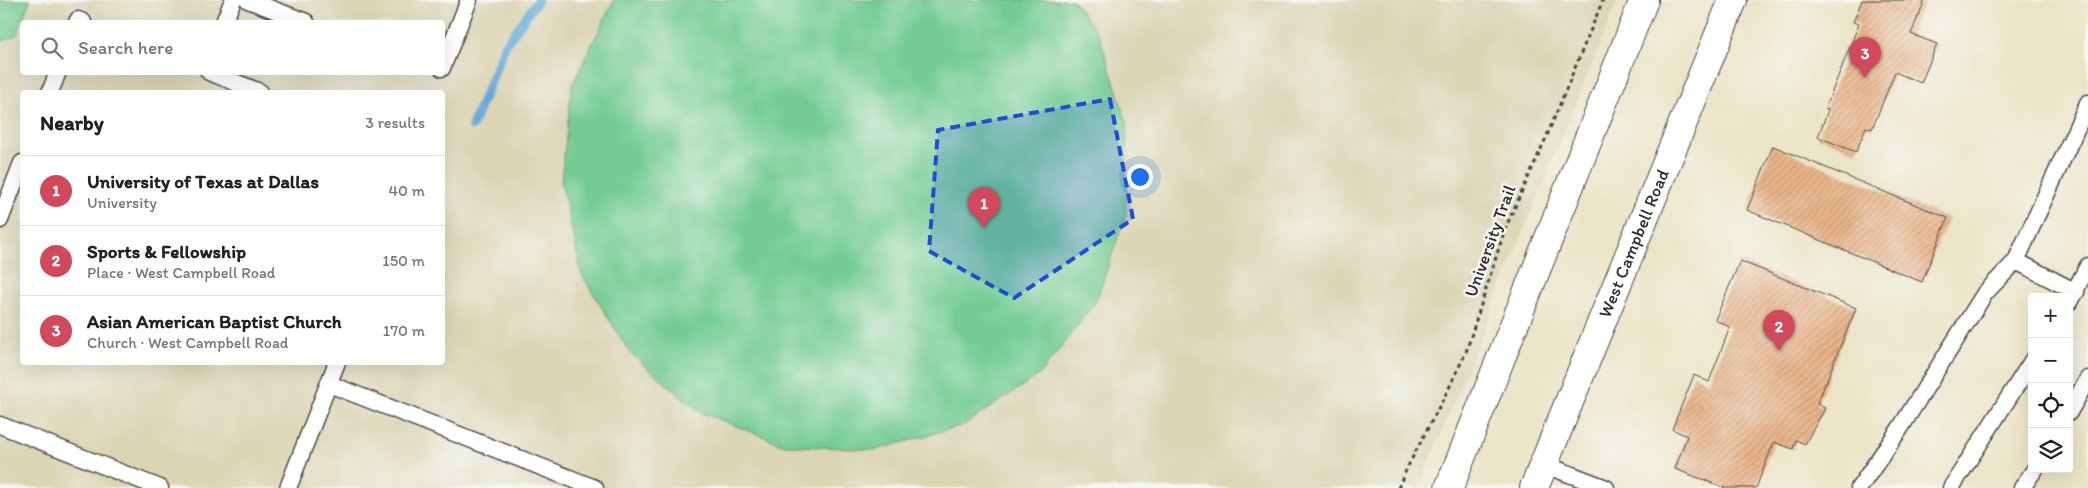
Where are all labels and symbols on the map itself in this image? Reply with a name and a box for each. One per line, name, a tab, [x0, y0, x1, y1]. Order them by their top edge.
pin: 3	[1849, 37, 1881, 78]
your location	[1127, 164, 1153, 190]
street label: West Campbell Road	[1594, 166, 1674, 321]
street label: University Trail	[1460, 182, 1520, 300]
pin: 1	[968, 187, 1000, 228]
pin: 2	[1763, 310, 1795, 351]

